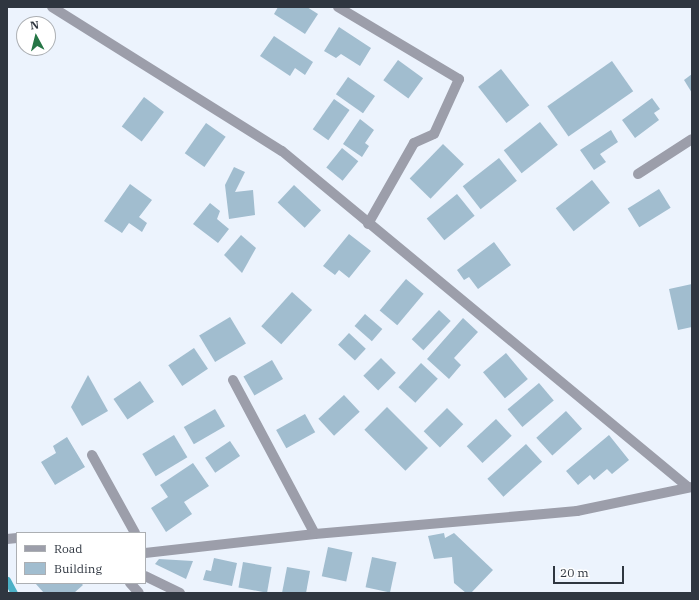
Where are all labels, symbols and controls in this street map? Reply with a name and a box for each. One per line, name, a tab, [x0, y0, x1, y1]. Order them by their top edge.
north arrow	[16, 16, 56, 56]
text: N	[29, 18, 40, 33]
legend	[16, 532, 146, 584]
text: Road	[54, 541, 83, 556]
scale bar	[555, 558, 626, 584]
text: Building	[54, 561, 102, 576]
text: 20 m	[560, 565, 589, 580]

